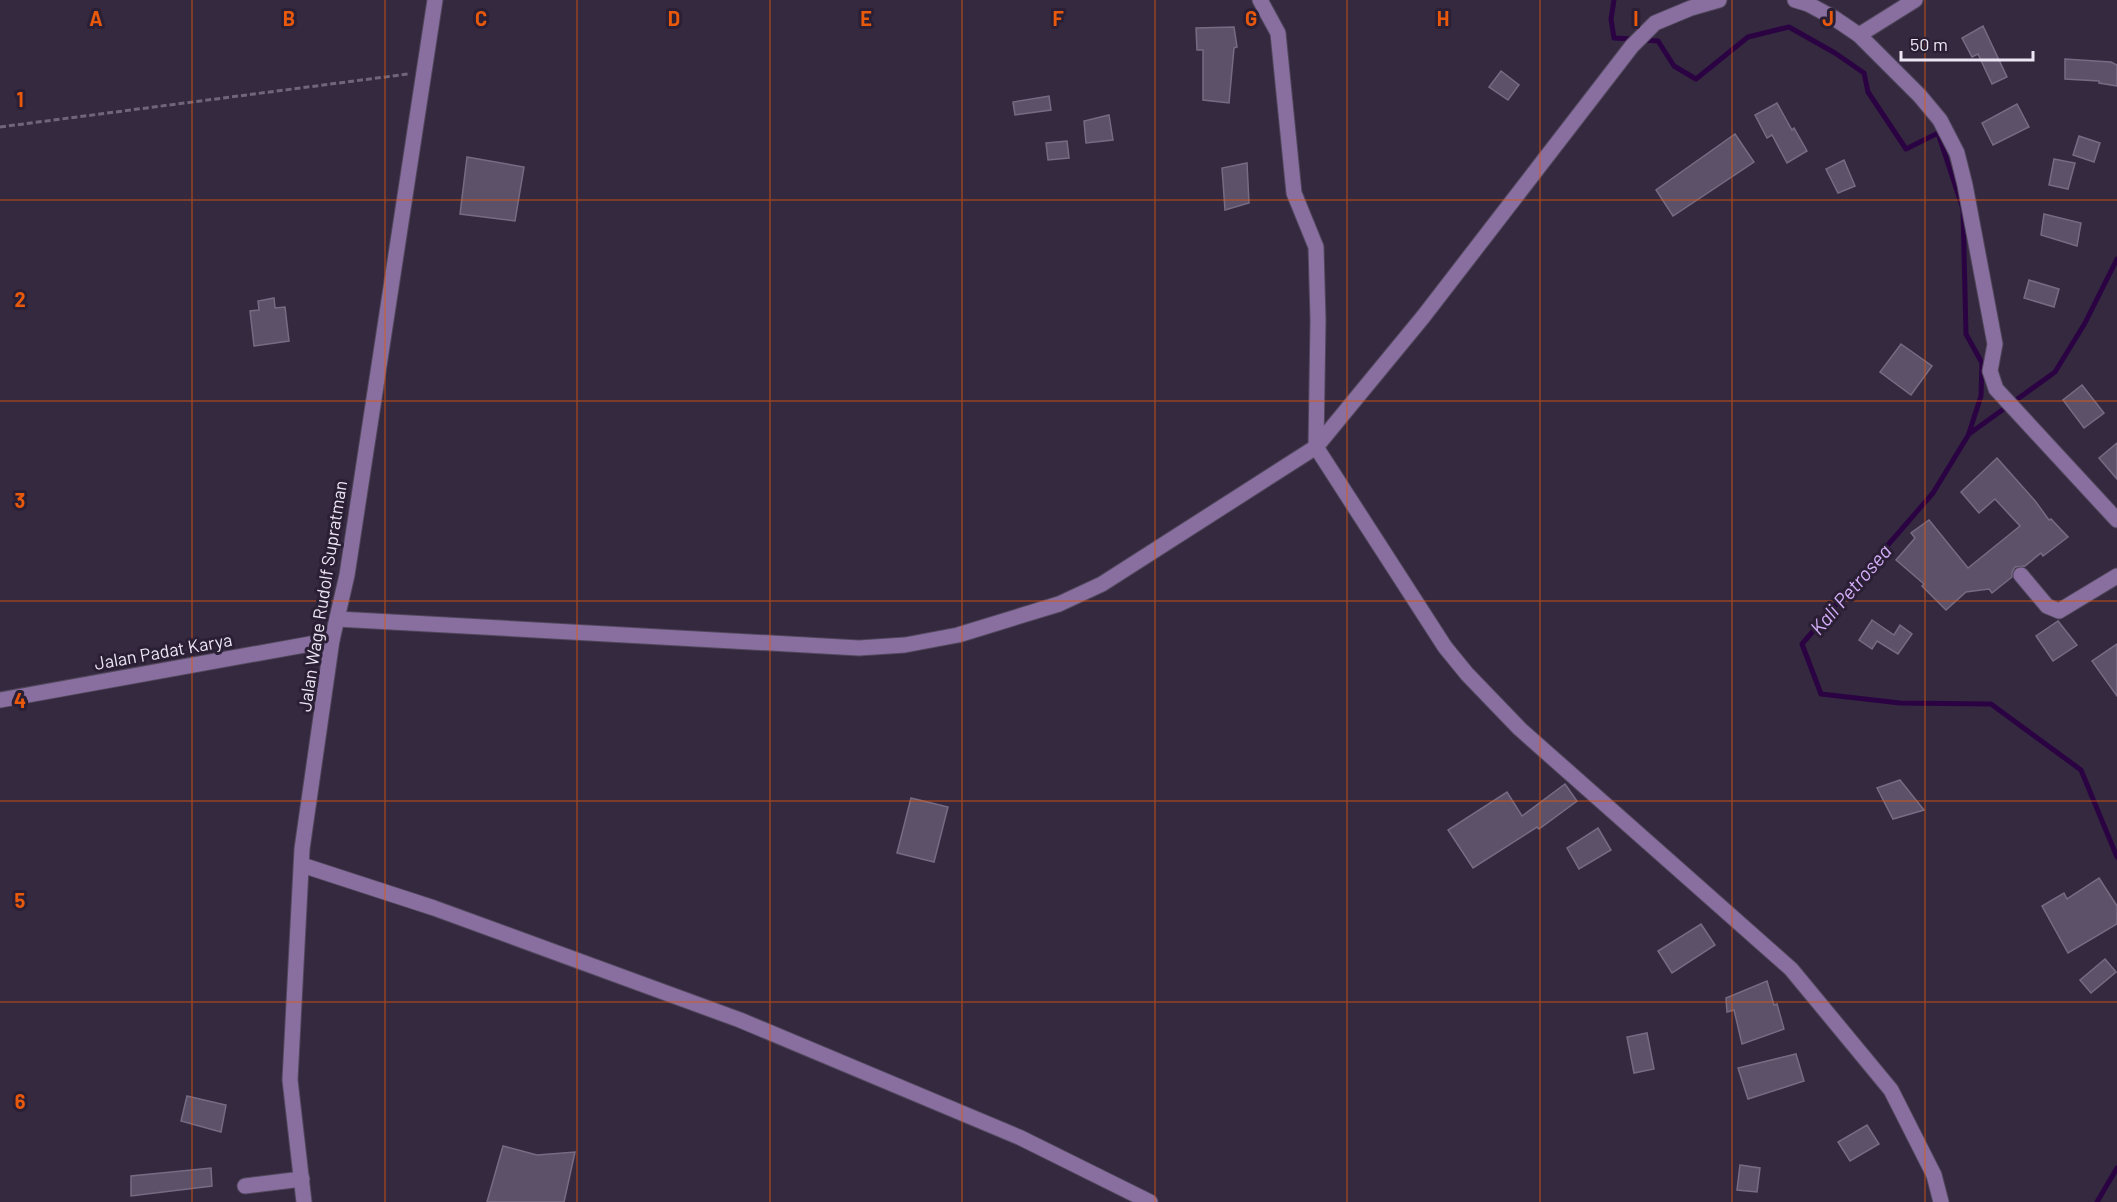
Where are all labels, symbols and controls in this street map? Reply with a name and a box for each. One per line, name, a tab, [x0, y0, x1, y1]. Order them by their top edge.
text: A	[89, 6, 103, 30]
text: B	[283, 6, 295, 30]
text: C	[475, 6, 487, 30]
text: D	[668, 6, 680, 30]
text: E	[860, 6, 872, 30]
text: F	[1052, 6, 1064, 30]
text: G	[1245, 6, 1257, 30]
text: H	[1437, 6, 1449, 30]
text: I	[1633, 6, 1639, 30]
text: J	[1822, 6, 1834, 30]
scale bar	[1901, 24, 2033, 62]
text: 50 m	[1910, 33, 1948, 55]
text: 1	[16, 87, 24, 111]
text: 2	[14, 287, 26, 311]
street label: Jalan Wage Rudolf Supratman	[293, 479, 351, 713]
text: 3	[15, 488, 25, 512]
water label: Kali Petrosea	[1804, 539, 1896, 639]
street label: Jalan Padat Karya	[92, 628, 234, 674]
text: 4	[14, 688, 26, 712]
text: 5	[15, 888, 26, 912]
text: 6	[15, 1089, 26, 1113]

